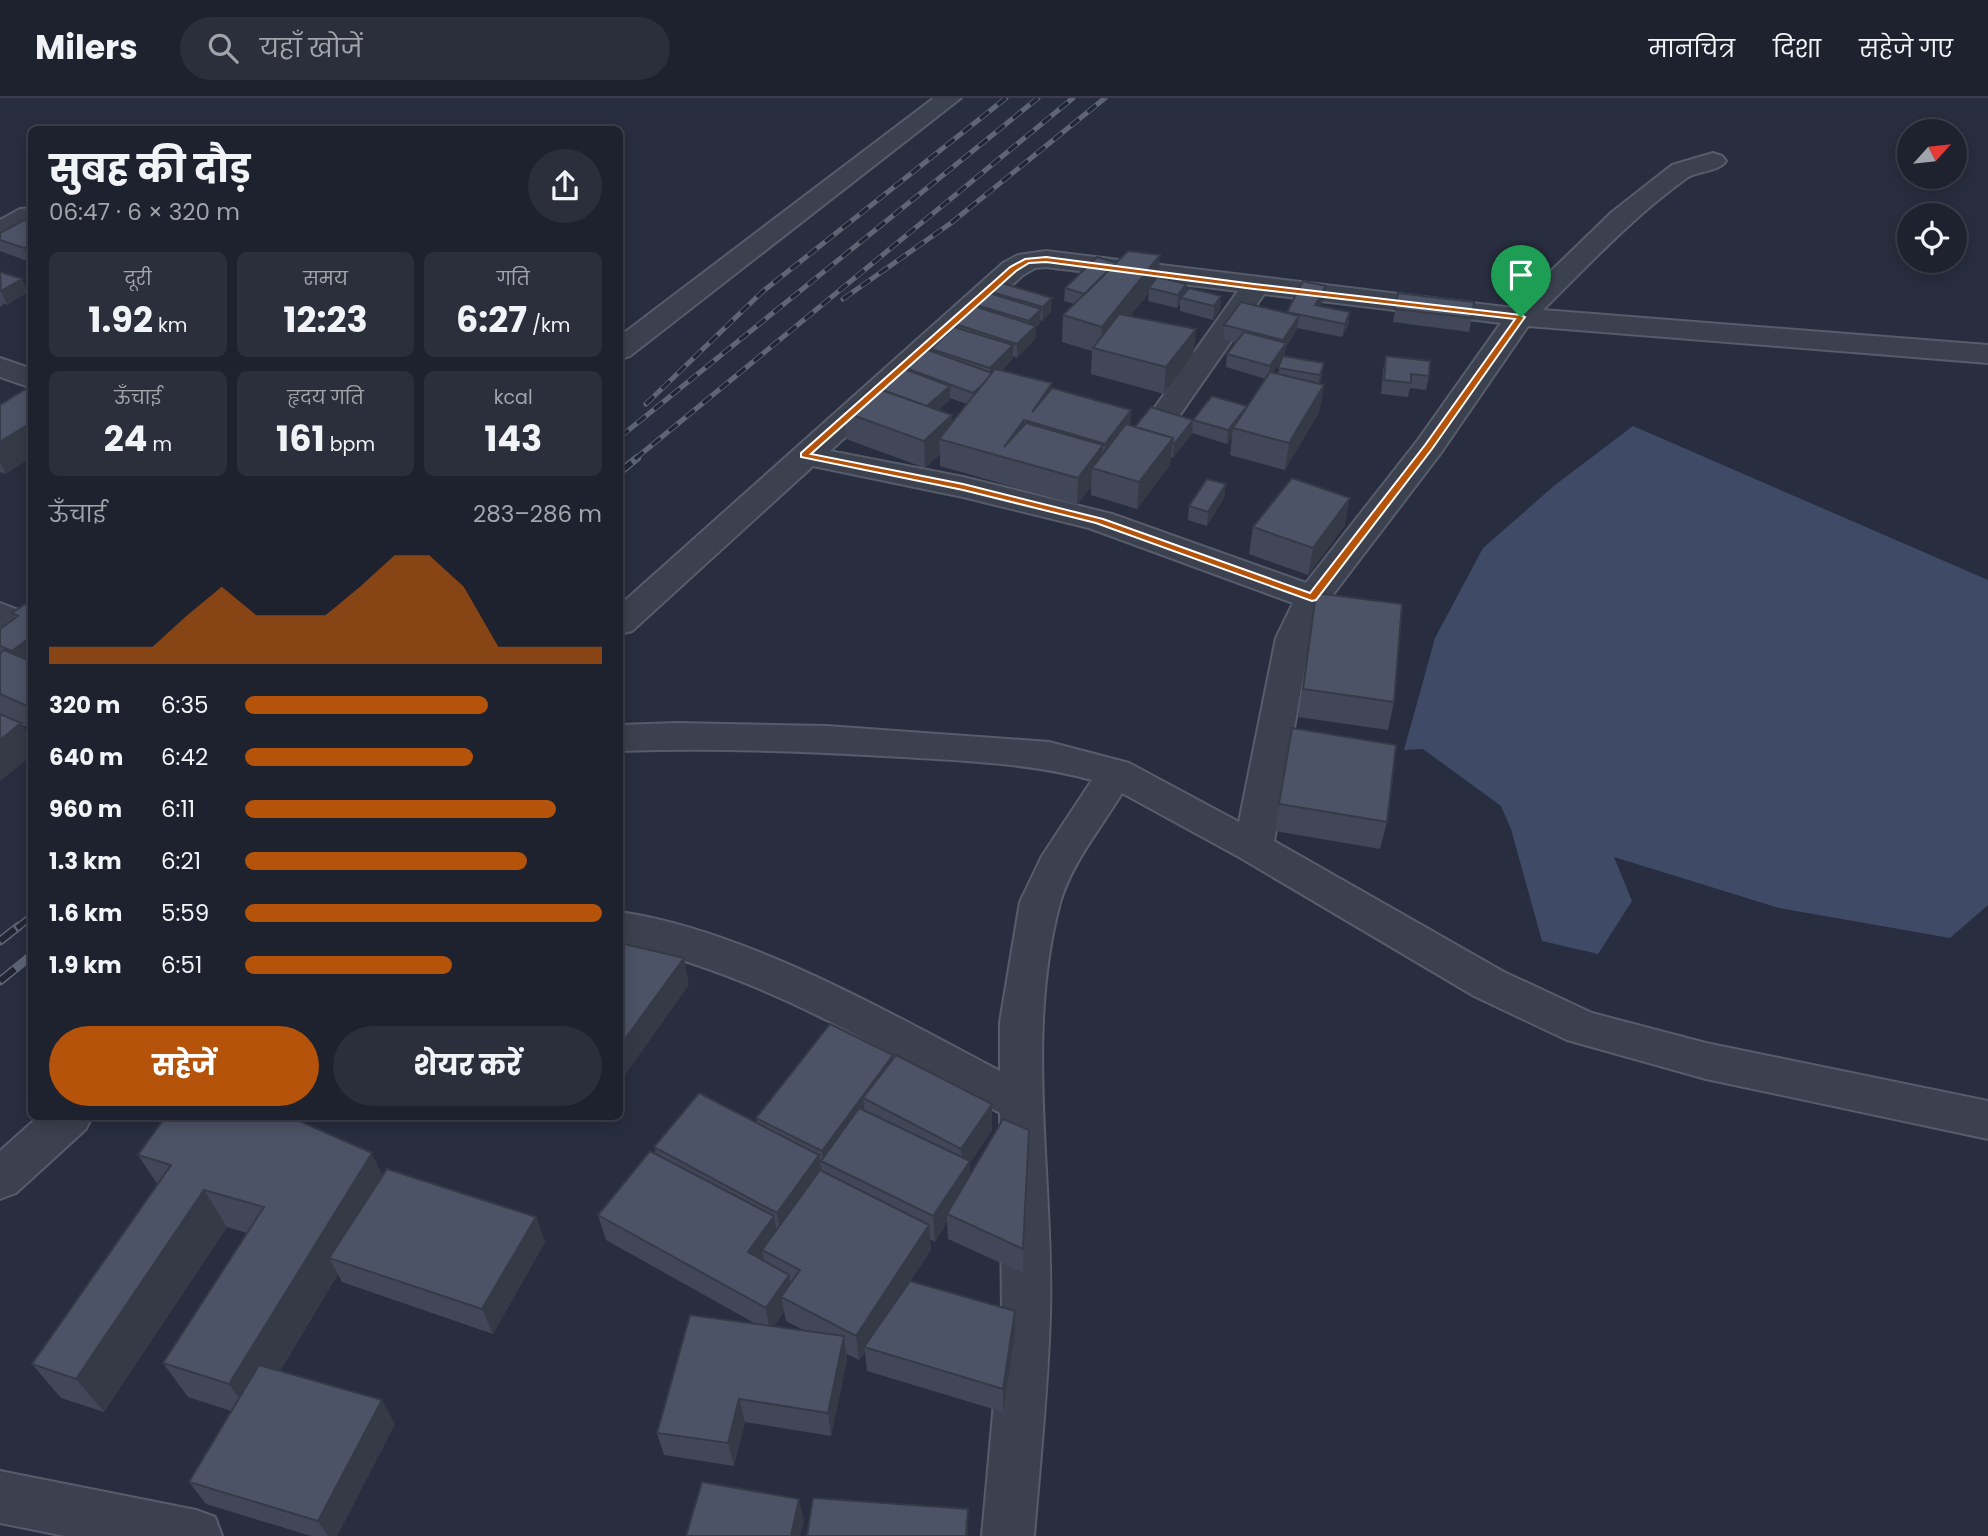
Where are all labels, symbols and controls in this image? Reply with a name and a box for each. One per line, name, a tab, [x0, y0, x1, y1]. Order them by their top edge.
search box	[180, 17, 670, 80]
text: Milers	[35, 24, 138, 71]
icon: search	[204, 29, 242, 67]
text: यहाँ खोजें	[260, 30, 362, 66]
text: मानचित्र	[1649, 32, 1735, 65]
text: दिशा	[1773, 32, 1821, 65]
text: सहेजे गए	[1859, 32, 1953, 65]
north arrow	[1897, 119, 1967, 189]
map controls	[1897, 119, 1967, 273]
text: सुबह की दौड़	[49, 142, 251, 195]
button: share	[528, 149, 602, 223]
text: 06:47 · 6 × 320 m	[49, 196, 240, 228]
button: locate	[1897, 203, 1967, 273]
pin	[1491, 245, 1551, 317]
icon: arrive	[1502, 256, 1540, 294]
text: दूरी	[124, 265, 151, 292]
text: समय	[303, 265, 348, 292]
text: गति	[497, 265, 530, 292]
text: 1.92	[88, 295, 153, 344]
text: 12:23	[283, 295, 368, 344]
text: 6:27	[456, 295, 527, 344]
text: km	[153, 312, 187, 339]
text: /km	[527, 312, 570, 339]
text: ऊँचाई	[114, 384, 161, 411]
text: हृदय गति	[287, 384, 364, 411]
text: kcal	[494, 384, 533, 411]
text: 24	[104, 414, 147, 463]
text: 161	[276, 414, 325, 463]
text: 143	[484, 414, 542, 463]
text: m	[147, 431, 172, 458]
text: bpm	[325, 431, 375, 458]
text: ऊँचाई	[49, 498, 106, 530]
text: 283–286 m	[473, 498, 602, 530]
text: 320 m	[49, 689, 120, 721]
text: 6:35	[161, 689, 209, 721]
text: 640 m	[49, 741, 123, 773]
text: 6:42	[161, 741, 208, 773]
text: 960 m	[49, 793, 122, 825]
text: 6:11	[161, 793, 195, 825]
text: 1.3 km	[49, 845, 122, 877]
text: 6:21	[161, 845, 201, 877]
text: 1.6 km	[49, 897, 122, 929]
text: 5:59	[161, 897, 209, 929]
text: 1.9 km	[49, 949, 122, 981]
text: 6:51	[161, 949, 202, 981]
button: सहेजें	[49, 1026, 319, 1106]
button: शेयर करें	[333, 1026, 602, 1106]

